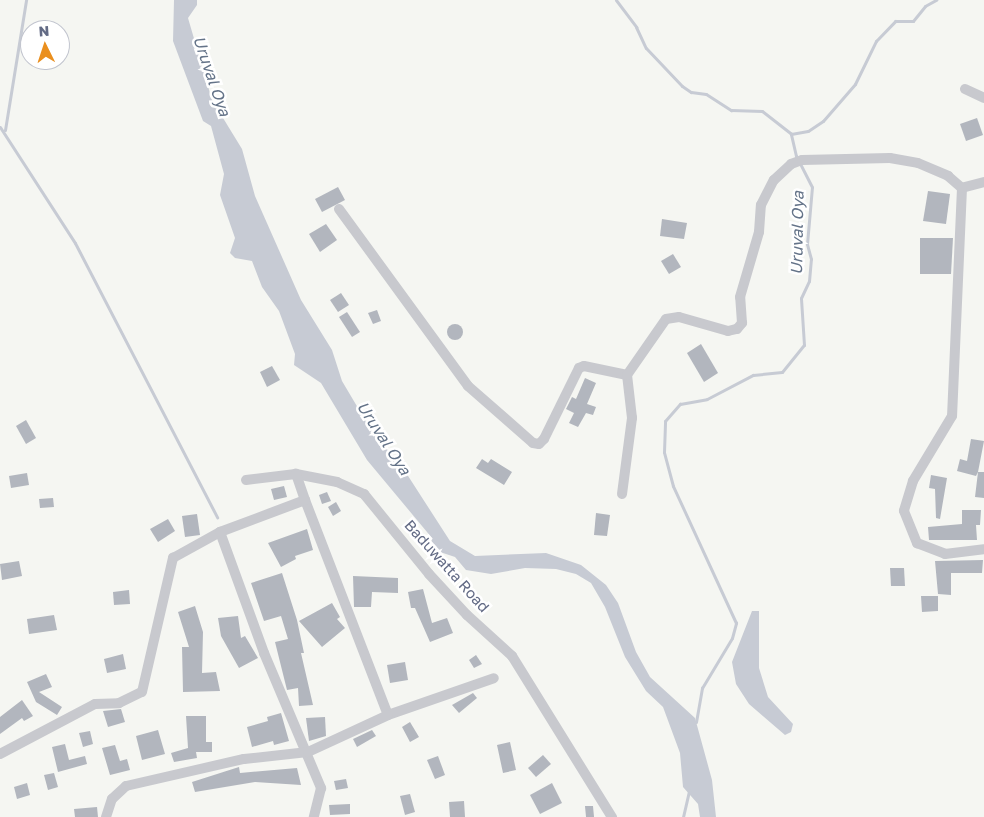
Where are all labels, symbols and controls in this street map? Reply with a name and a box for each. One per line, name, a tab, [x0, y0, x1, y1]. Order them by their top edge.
north arrow	[20, 20, 70, 70]
text: N	[38, 22, 50, 39]
water label: Uruval Oya	[189, 33, 235, 119]
water label: Uruval Oya	[787, 191, 807, 275]
water label: Uruval Oya	[353, 398, 415, 478]
street label: Baduwatta Road	[401, 516, 493, 616]

